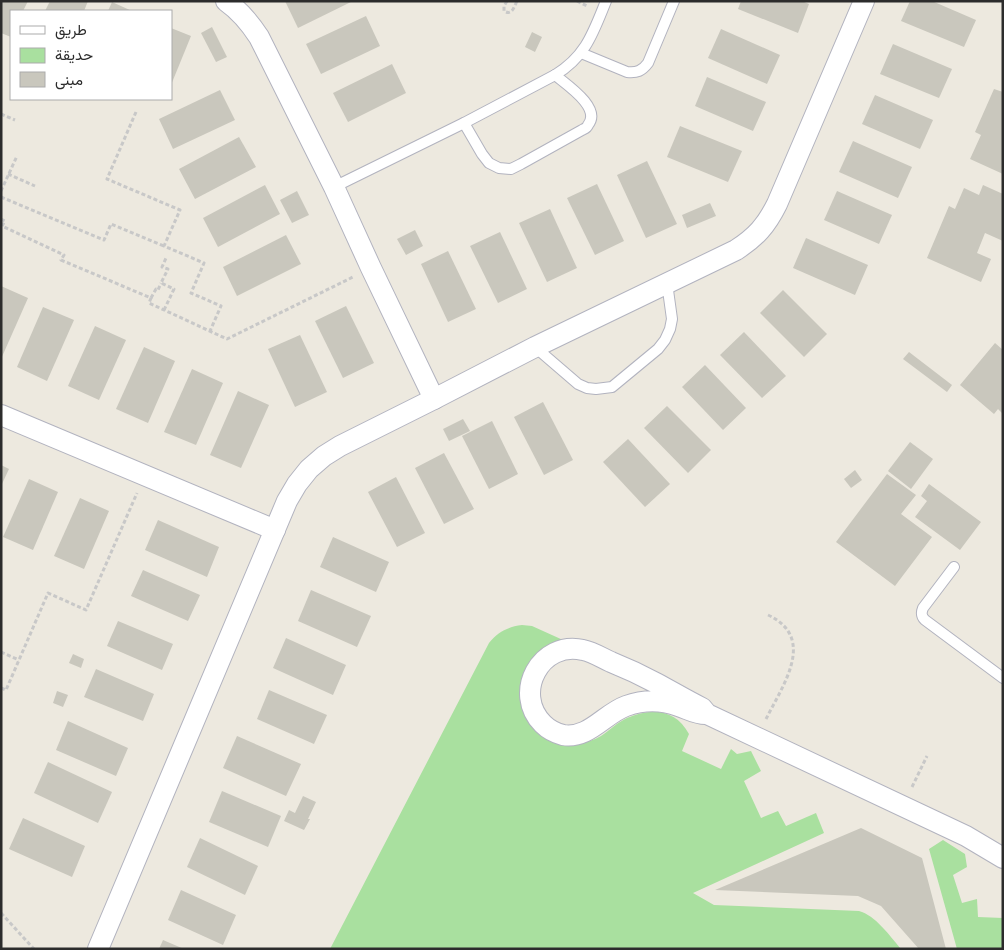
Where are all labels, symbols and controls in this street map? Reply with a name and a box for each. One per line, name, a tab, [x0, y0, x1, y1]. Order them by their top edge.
legend	[10, 10, 172, 100]
text: طريق	[55, 20, 87, 40]
text: حديقة	[55, 45, 93, 64]
text: مبنى	[55, 70, 83, 90]

